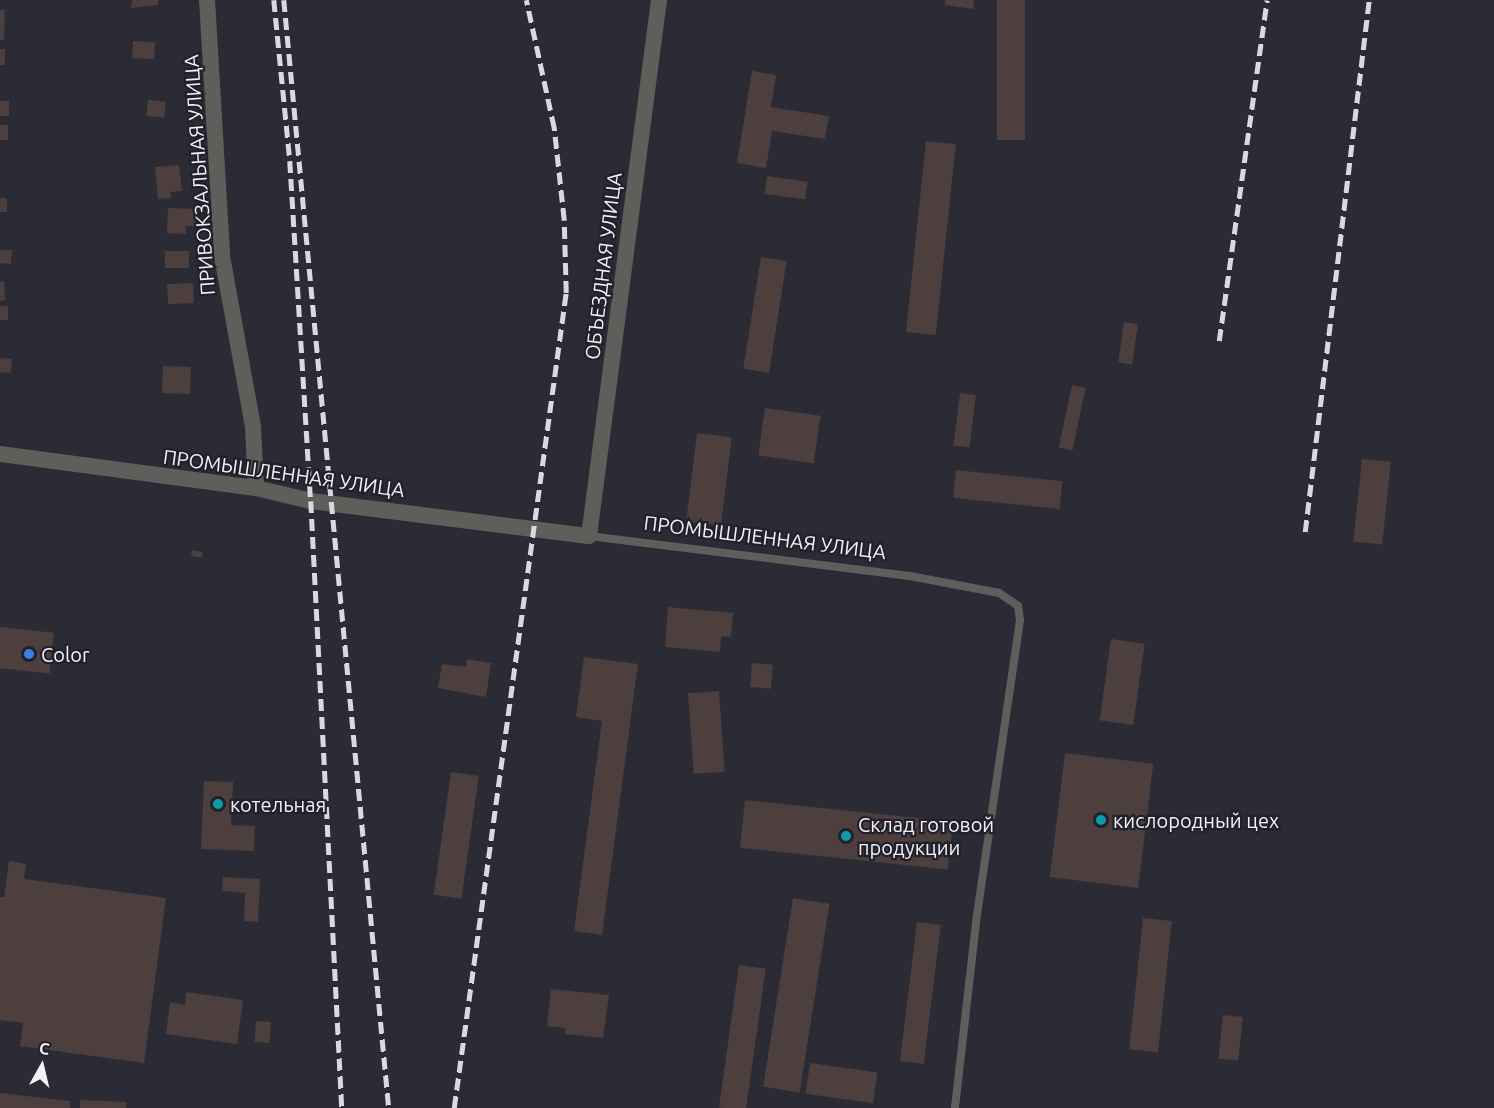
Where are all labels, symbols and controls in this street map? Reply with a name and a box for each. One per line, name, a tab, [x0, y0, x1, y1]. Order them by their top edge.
street label: ПРИВОКЗАЛЬНАЯ УЛИЦА	[179, 54, 219, 296]
street label: ОБЪЕЗДНАЯ УЛИЦА	[580, 171, 626, 361]
street label: ПРОМЫШЛЕННАЯ УЛИЦА	[162, 444, 406, 502]
street label: ПРОМЫШЛЕННАЯ УЛИЦА	[642, 510, 888, 564]
place label: Color	[41, 642, 89, 666]
marker: Color	[22, 647, 36, 661]
place label: котельная	[230, 792, 326, 816]
marker: котельная	[211, 797, 225, 811]
place label: кислородный цех	[1113, 808, 1279, 832]
place label: Склад готовой продукции	[858, 813, 994, 860]
marker: кислородный цех	[1094, 813, 1108, 827]
marker: Склад готовой продукции	[839, 829, 853, 843]
north arrow	[12, 1036, 72, 1096]
text: С	[38, 1039, 51, 1058]

